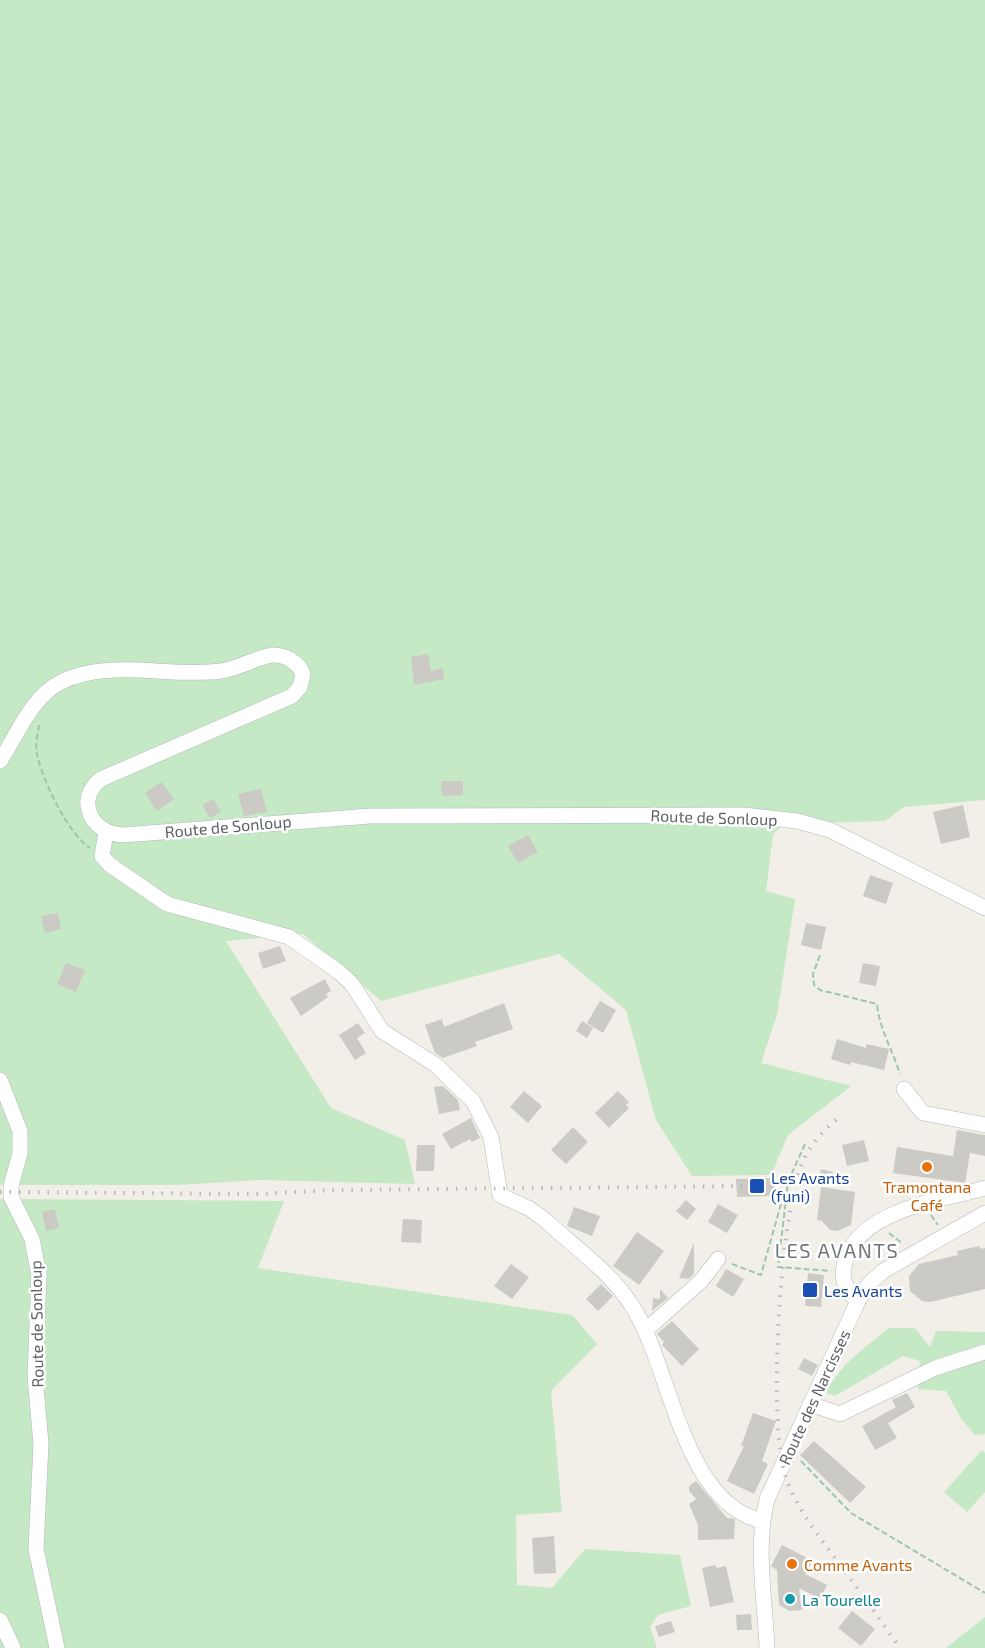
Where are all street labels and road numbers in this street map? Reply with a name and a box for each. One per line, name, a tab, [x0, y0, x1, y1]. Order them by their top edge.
street label: Route de Sonloup	[650, 805, 778, 829]
street label: Route de Sonloup	[164, 811, 292, 841]
street label: Route de Sonloup	[25, 1260, 47, 1388]
street label: Route des Narcisses	[774, 1326, 854, 1468]

